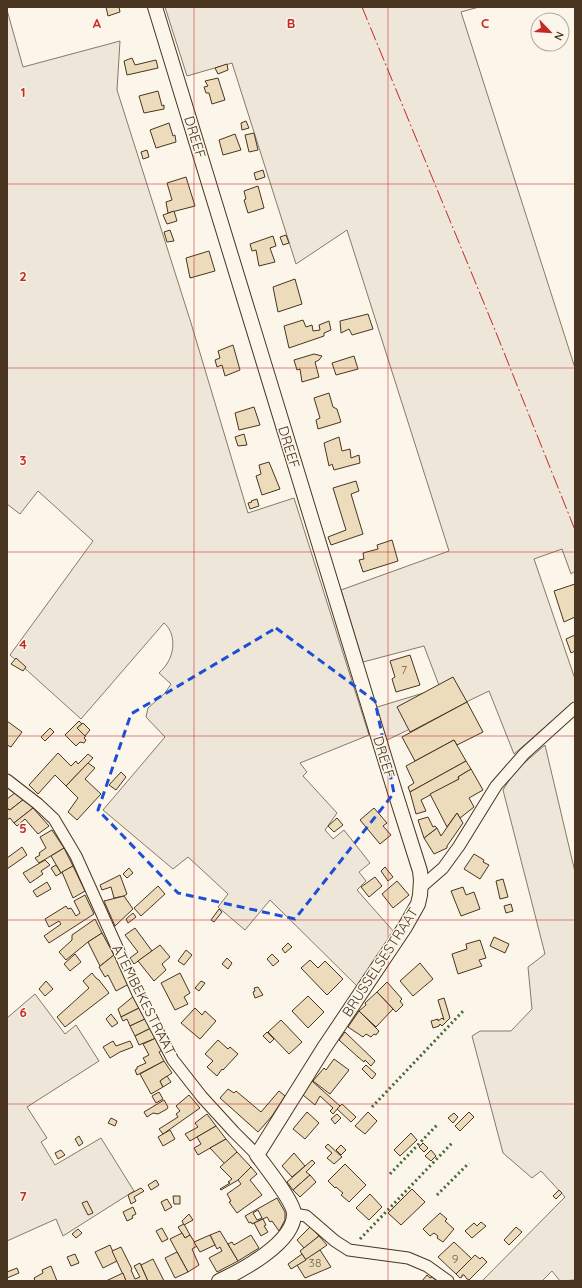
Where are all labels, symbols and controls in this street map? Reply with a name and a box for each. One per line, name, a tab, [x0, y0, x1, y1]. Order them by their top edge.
north arrow	[530, 12, 570, 52]
text: A	[93, 15, 102, 31]
text: B	[287, 15, 295, 31]
text: C	[481, 15, 489, 31]
text: N	[551, 30, 567, 43]
text: 1	[20, 84, 26, 100]
street label: DREEF	[180, 114, 210, 160]
text: 2	[19, 268, 27, 284]
street label: DREEF	[274, 424, 304, 470]
text: 3	[20, 452, 27, 468]
text: 4	[19, 636, 27, 652]
house number: 7	[401, 662, 407, 677]
street label: DREEF	[369, 734, 399, 780]
text: 5	[19, 820, 27, 836]
street label: BRUSSELSESTRAAT	[338, 904, 422, 1020]
street label: ATEMBEKESTRAAT	[108, 941, 180, 1059]
text: 6	[19, 1004, 27, 1020]
text: 7	[19, 1188, 27, 1204]
house number: 9	[452, 1251, 459, 1266]
house number: 38	[309, 1255, 321, 1270]

